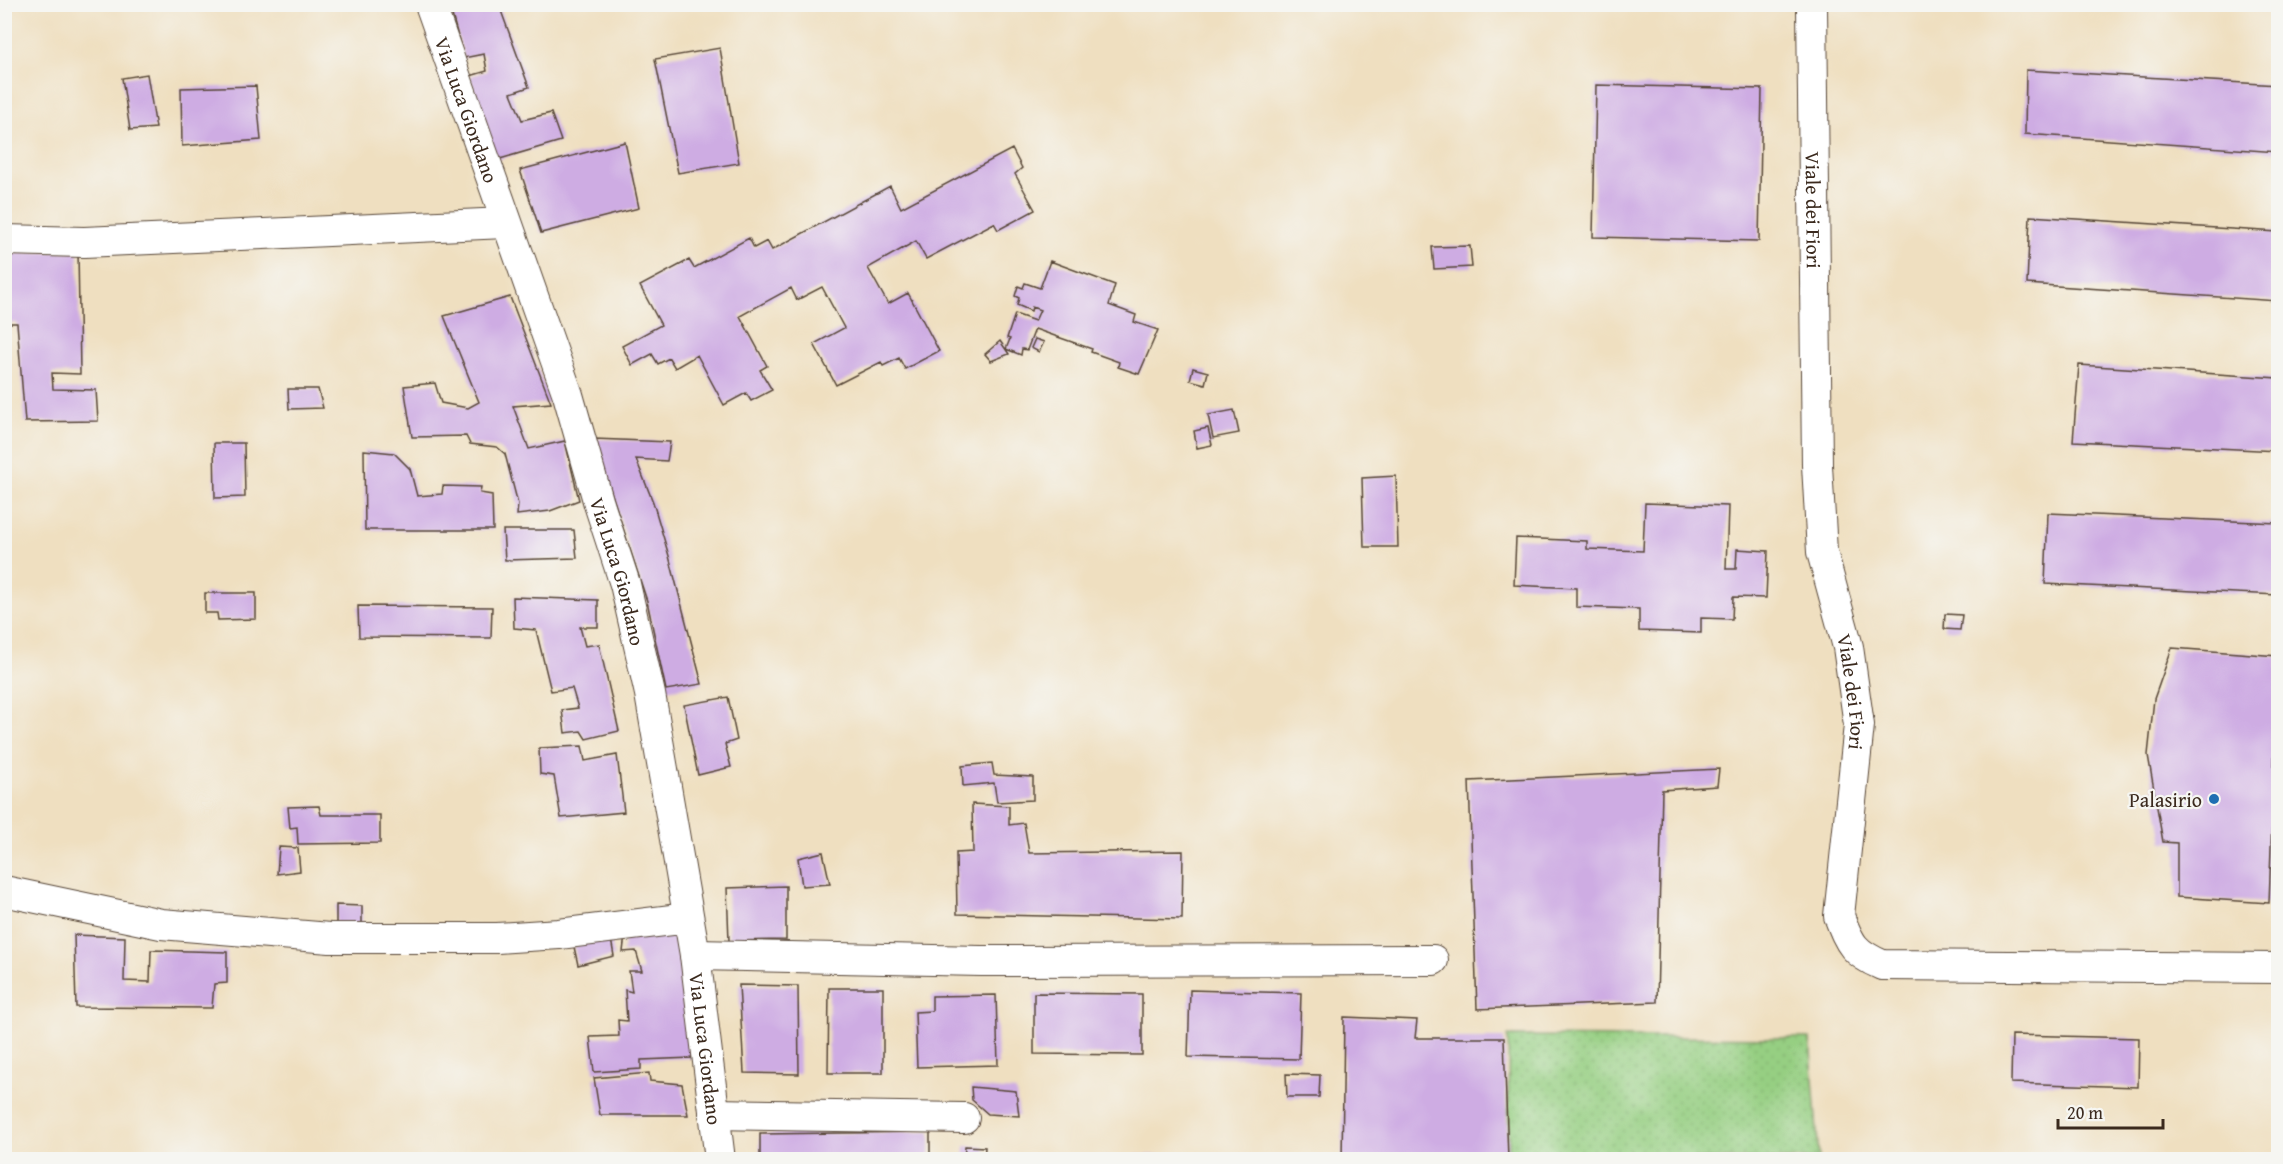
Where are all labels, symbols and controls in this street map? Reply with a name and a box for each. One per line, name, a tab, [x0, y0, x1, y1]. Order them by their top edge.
street label: Via Luca Giordano	[428, 33, 506, 187]
street label: Viale dei Fiori	[1799, 151, 1829, 269]
street label: Via Luca Giordano	[583, 494, 653, 648]
street label: Viale dei Fiori	[1831, 630, 1874, 752]
place label: Palasirio	[2129, 785, 2202, 814]
marker: Palasirio	[2207, 792, 2221, 806]
street label: Via Luca Giordano	[683, 971, 730, 1126]
scale bar	[2058, 1092, 2163, 1130]
text: 20 m	[2067, 1099, 2103, 1126]

